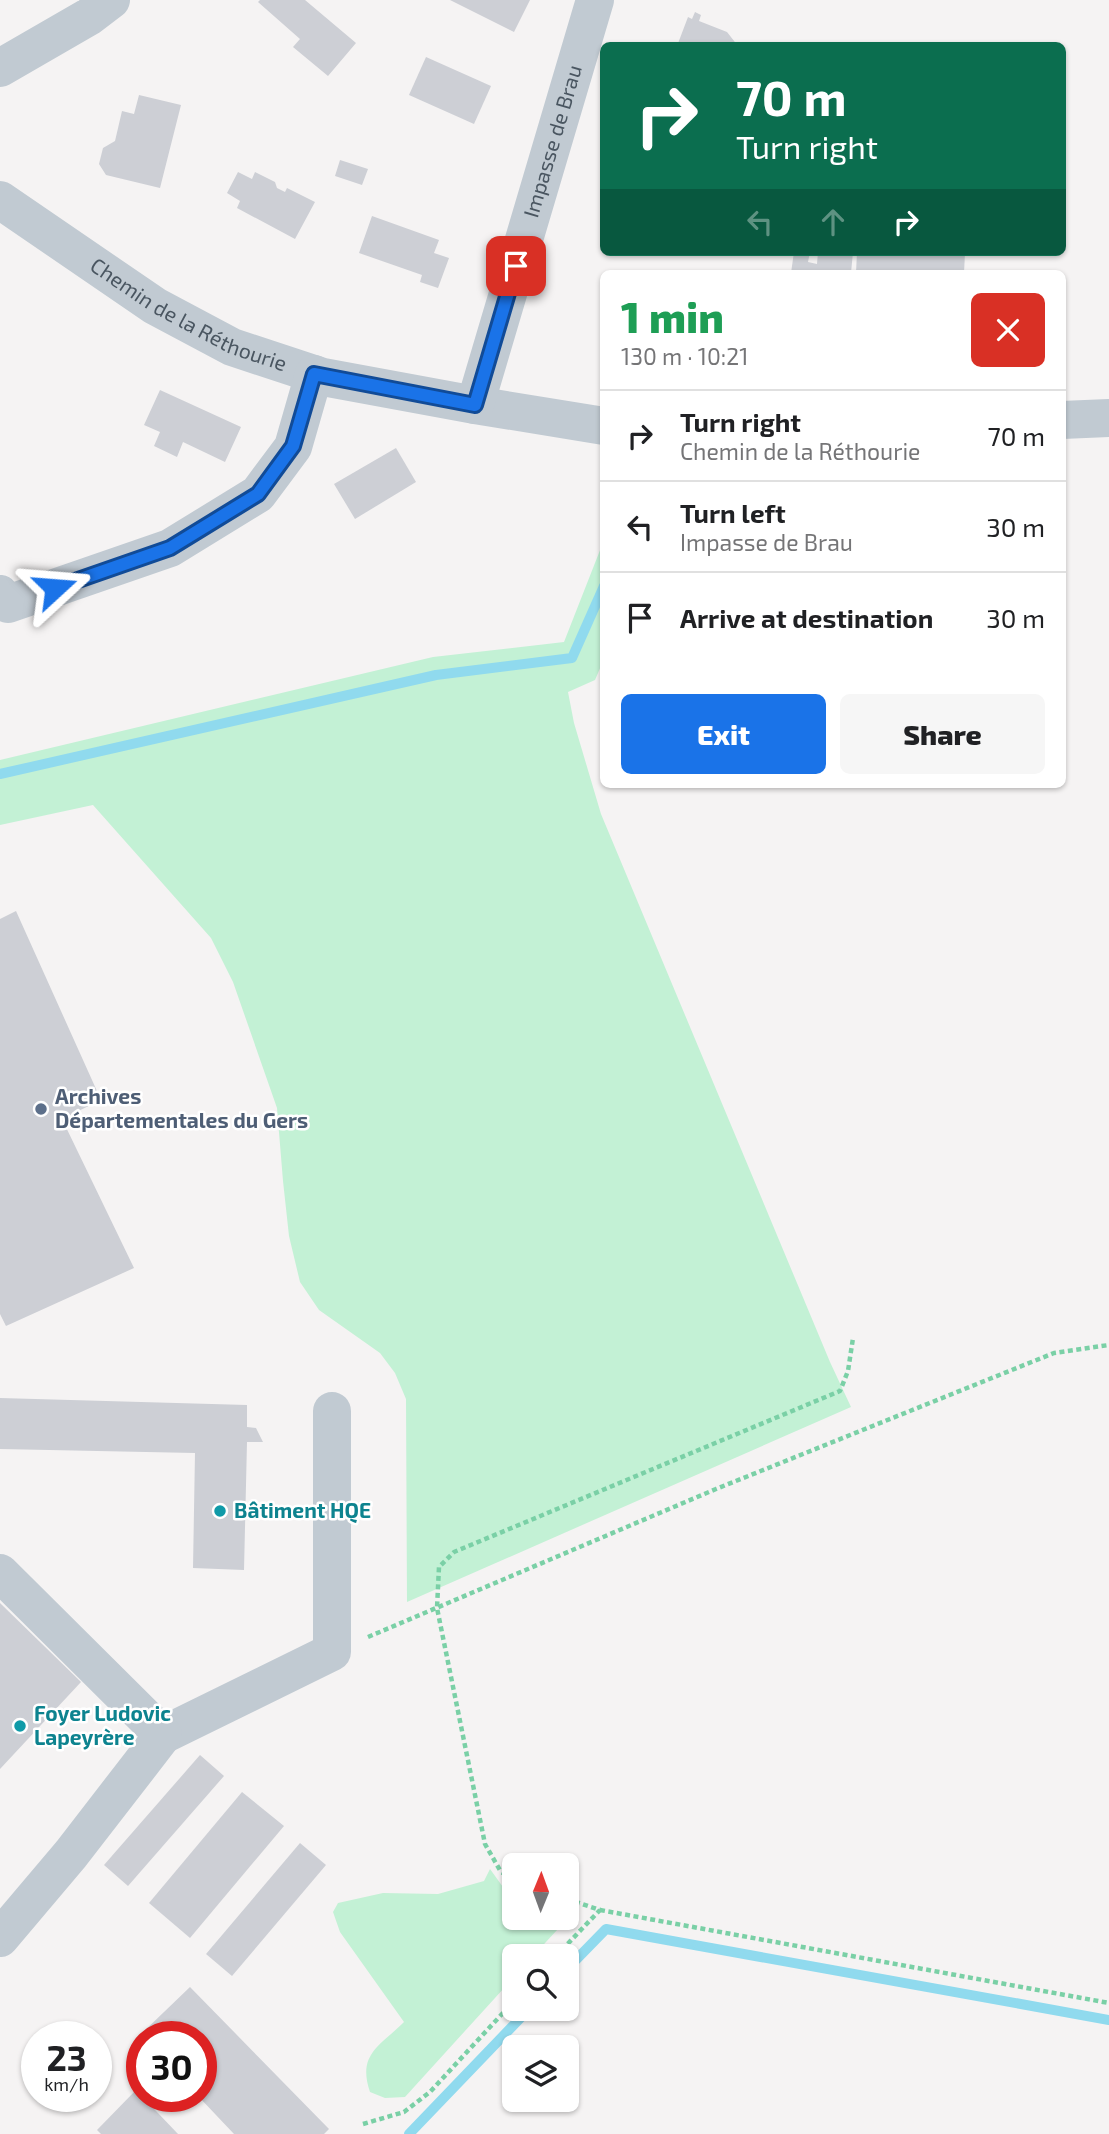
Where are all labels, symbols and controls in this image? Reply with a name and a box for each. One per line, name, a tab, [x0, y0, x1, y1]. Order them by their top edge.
street label: Impasse de Brau	[517, 62, 586, 220]
text: 70 m	[736, 67, 847, 126]
icon: right	[621, 70, 712, 161]
text: Turn right	[736, 127, 878, 165]
icon: left	[741, 203, 779, 241]
icon: ahead	[814, 203, 852, 241]
icon: right	[887, 203, 925, 241]
pin	[486, 236, 546, 296]
icon: arrive	[497, 247, 535, 285]
street label: Chemin de la Réthourie	[86, 252, 290, 375]
text: 1 min	[621, 291, 724, 341]
button: close	[971, 293, 1045, 367]
text: 130 m · 10:21	[621, 342, 748, 370]
text: Turn right	[680, 406, 801, 437]
icon: right	[621, 417, 659, 455]
text: 70 m	[987, 420, 1045, 451]
text: Chemin de la Réthourie	[680, 437, 920, 465]
text: Turn left	[680, 497, 786, 528]
icon: left	[621, 508, 659, 546]
text: 30 m	[986, 511, 1045, 542]
text: Impasse de Brau	[680, 528, 853, 556]
position arrow	[18, 551, 92, 625]
icon: arrive	[621, 599, 659, 637]
text: Arrive at destination	[680, 602, 933, 633]
text: 30 m	[986, 602, 1045, 633]
button: Exit	[621, 694, 826, 774]
button: Share	[840, 694, 1045, 774]
place label: Archives Départementales du Gers	[55, 1083, 308, 1132]
marker: Archives Départementales du Gers	[33, 1101, 49, 1117]
place label: Bâtiment HQE	[234, 1497, 371, 1523]
marker: Bâtiment HQE	[212, 1503, 228, 1519]
place label: Foyer Ludovic Lapeyrère	[34, 1700, 171, 1750]
marker: Foyer Ludovic Lapeyrère	[12, 1718, 28, 1734]
north arrow	[502, 1853, 579, 1930]
map controls	[502, 1853, 579, 2112]
button: search	[502, 1944, 579, 2021]
speed limit sign: 30	[126, 2021, 217, 2112]
button: layers	[502, 2035, 579, 2112]
text: 23	[46, 2036, 87, 2078]
text: km/h	[44, 2073, 89, 2095]

